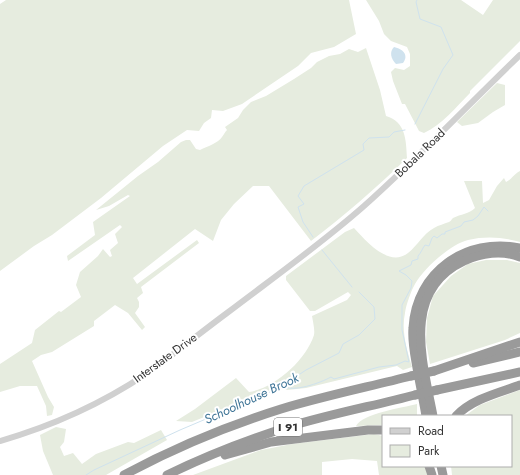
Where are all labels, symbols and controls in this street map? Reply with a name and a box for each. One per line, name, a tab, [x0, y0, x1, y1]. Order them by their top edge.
street label: Bobala Road	[391, 124, 449, 182]
street label: Interstate Drive	[129, 329, 201, 387]
water label: Schoolhouse Brook	[201, 368, 302, 429]
legend	[382, 415, 512, 467]
road number: I 91	[274, 418, 302, 436]
text: Road	[418, 422, 444, 440]
text: Park	[418, 442, 440, 460]

